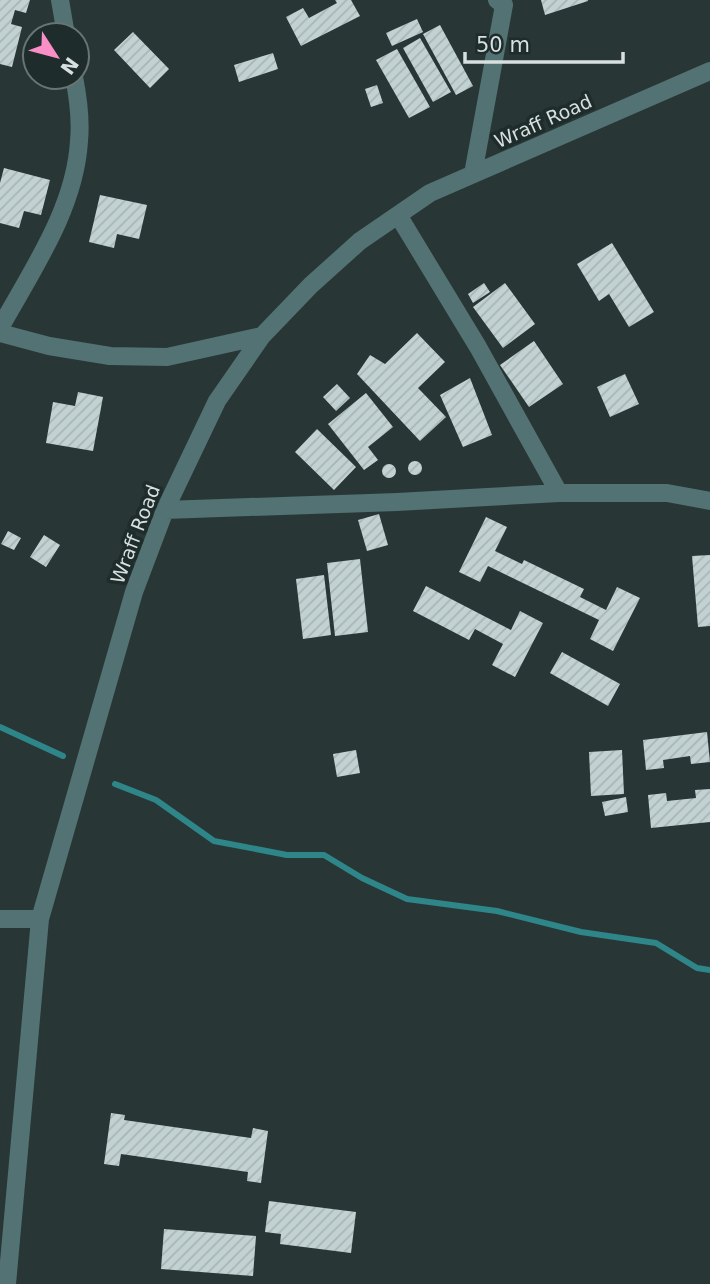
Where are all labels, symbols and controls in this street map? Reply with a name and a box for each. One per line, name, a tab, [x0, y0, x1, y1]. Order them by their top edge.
north arrow	[21, 21, 91, 91]
scale bar	[465, 21, 622, 65]
text: 50 m	[476, 33, 530, 57]
text: N	[56, 53, 83, 79]
street label: Wraff Road	[491, 90, 595, 152]
street label: Wraff Road	[106, 481, 164, 587]

